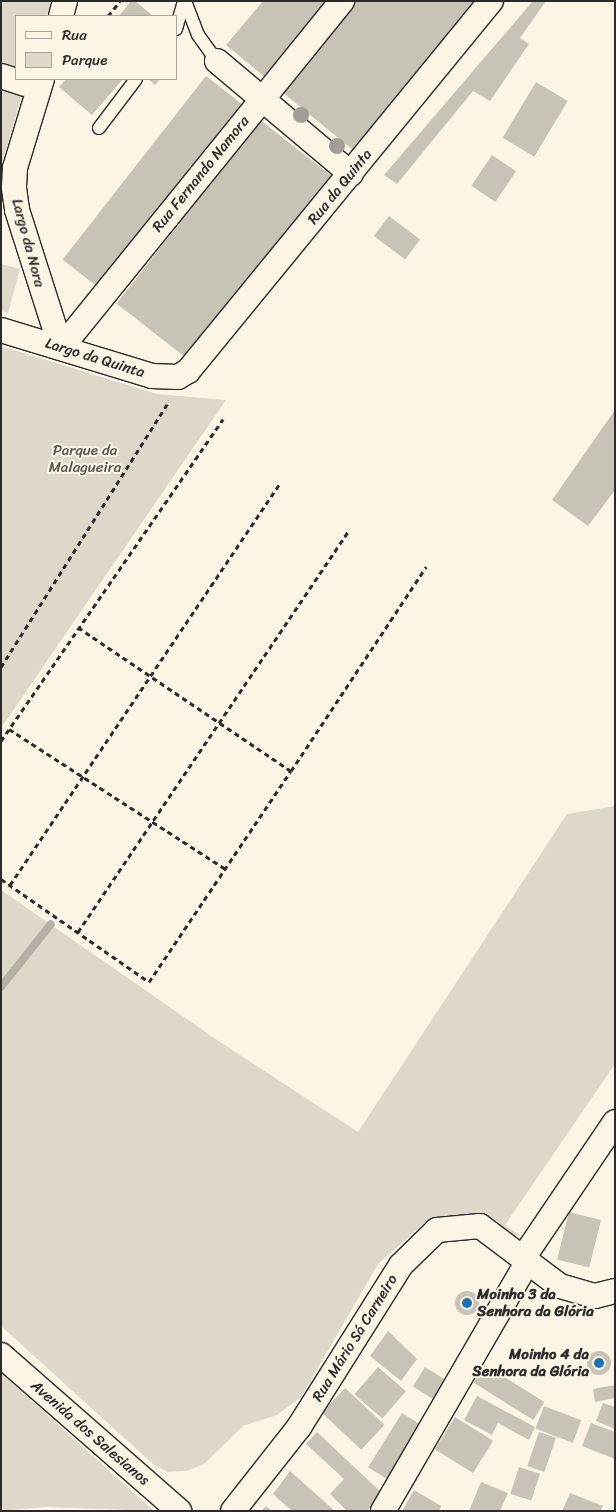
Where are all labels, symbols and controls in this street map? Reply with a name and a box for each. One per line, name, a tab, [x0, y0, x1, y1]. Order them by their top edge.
legend	[15, 15, 178, 80]
text: Rua	[62, 22, 87, 48]
text: Parque	[62, 47, 107, 73]
street label: Rua Fernando Namora	[149, 112, 253, 236]
street label: Rua da Quinta	[304, 146, 376, 228]
street label: Largo da Nora	[8, 197, 48, 289]
street label: Largo da Quinta	[43, 334, 147, 382]
park label: Parque da Malagueira	[49, 441, 121, 476]
street label: Rua Mário Sá Carneiro	[308, 1271, 402, 1405]
place label: Moinho 3 da Senhora da Glória	[477, 1285, 594, 1320]
marker: Moinho 3 da Senhora da Glória	[461, 1297, 473, 1309]
place label: Moinho 4 da Senhora da Glória	[472, 1345, 589, 1380]
marker: Moinho 4 da Senhora da Glória	[593, 1357, 605, 1369]
street label: Avenida dos Salesianos	[27, 1376, 153, 1490]

